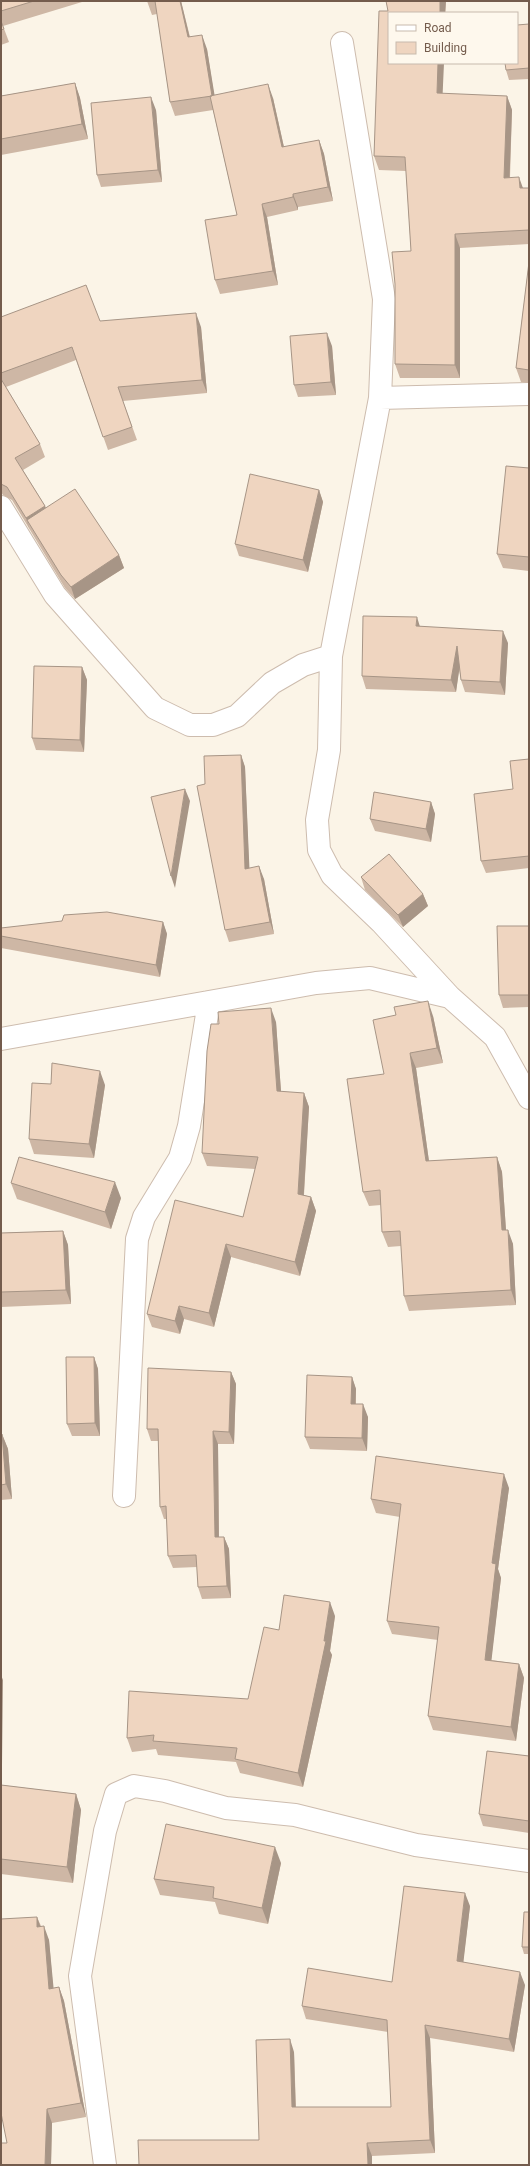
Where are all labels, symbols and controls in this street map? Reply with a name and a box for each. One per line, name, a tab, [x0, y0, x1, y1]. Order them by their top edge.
legend	[388, 12, 518, 64]
text: Road	[424, 21, 452, 35]
text: Building	[424, 41, 467, 55]

